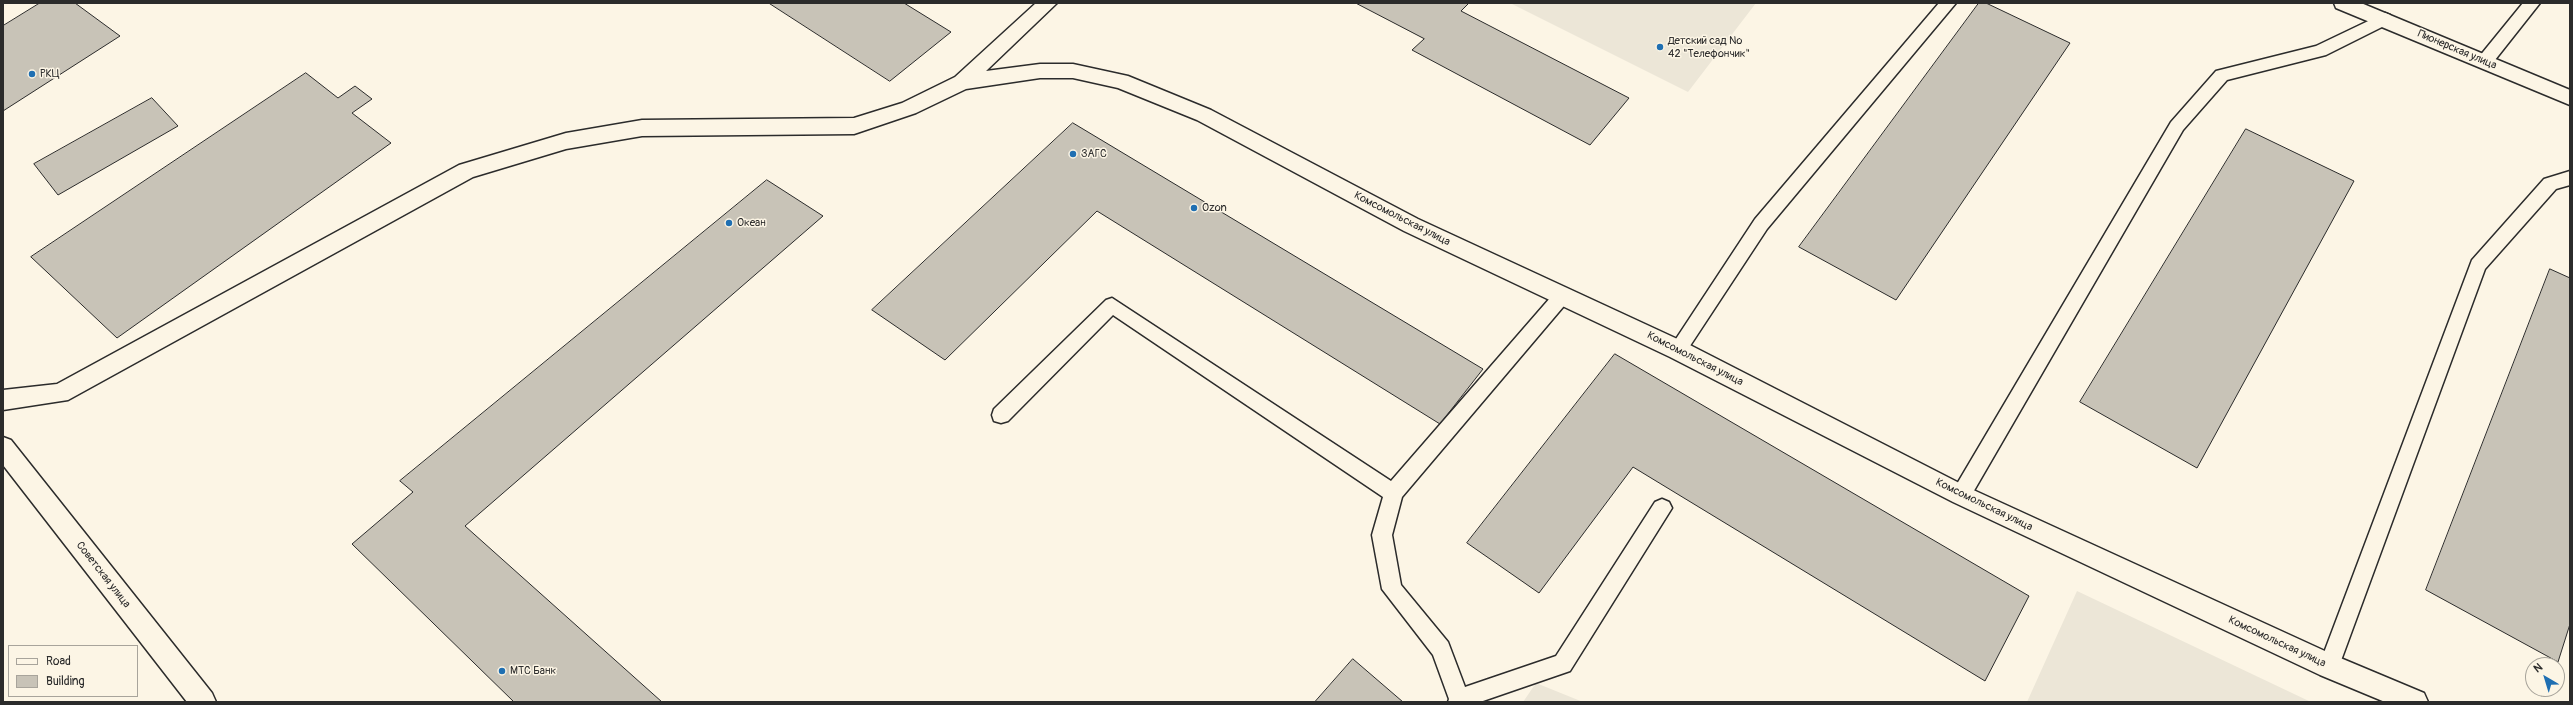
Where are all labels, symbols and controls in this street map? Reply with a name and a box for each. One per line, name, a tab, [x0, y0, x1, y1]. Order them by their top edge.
street label: Пионерская улица	[2415, 27, 2499, 73]
place label: Детский сад № 42 "Телефончик"	[1668, 34, 1750, 60]
marker: Детский сад № 42 "Телефончик"	[1655, 42, 1665, 52]
place label: РКЦ	[40, 67, 60, 81]
marker: РКЦ	[27, 69, 37, 79]
place label: ЗАГС	[1081, 147, 1107, 161]
marker: ЗАГС	[1068, 149, 1078, 159]
street label: Комсомольская улица	[1352, 189, 1452, 249]
place label: Ozon	[1202, 201, 1227, 215]
marker: Ozon	[1189, 203, 1199, 213]
place label: Океан	[737, 216, 766, 230]
marker: Океан	[724, 218, 734, 228]
street label: Комсомольская улица	[1645, 329, 1745, 389]
street label: Комсомольская улица	[1933, 476, 2035, 534]
street label: Советская улица	[73, 539, 133, 611]
street label: Комсомольская улица	[2226, 614, 2328, 670]
legend	[8, 645, 138, 697]
text: Road	[46, 654, 71, 669]
north arrow	[2525, 657, 2565, 697]
text: N	[2531, 661, 2545, 675]
place label: МТС Банк	[510, 664, 556, 678]
marker: МТС Банк	[497, 666, 507, 676]
text: Building	[46, 674, 85, 689]

